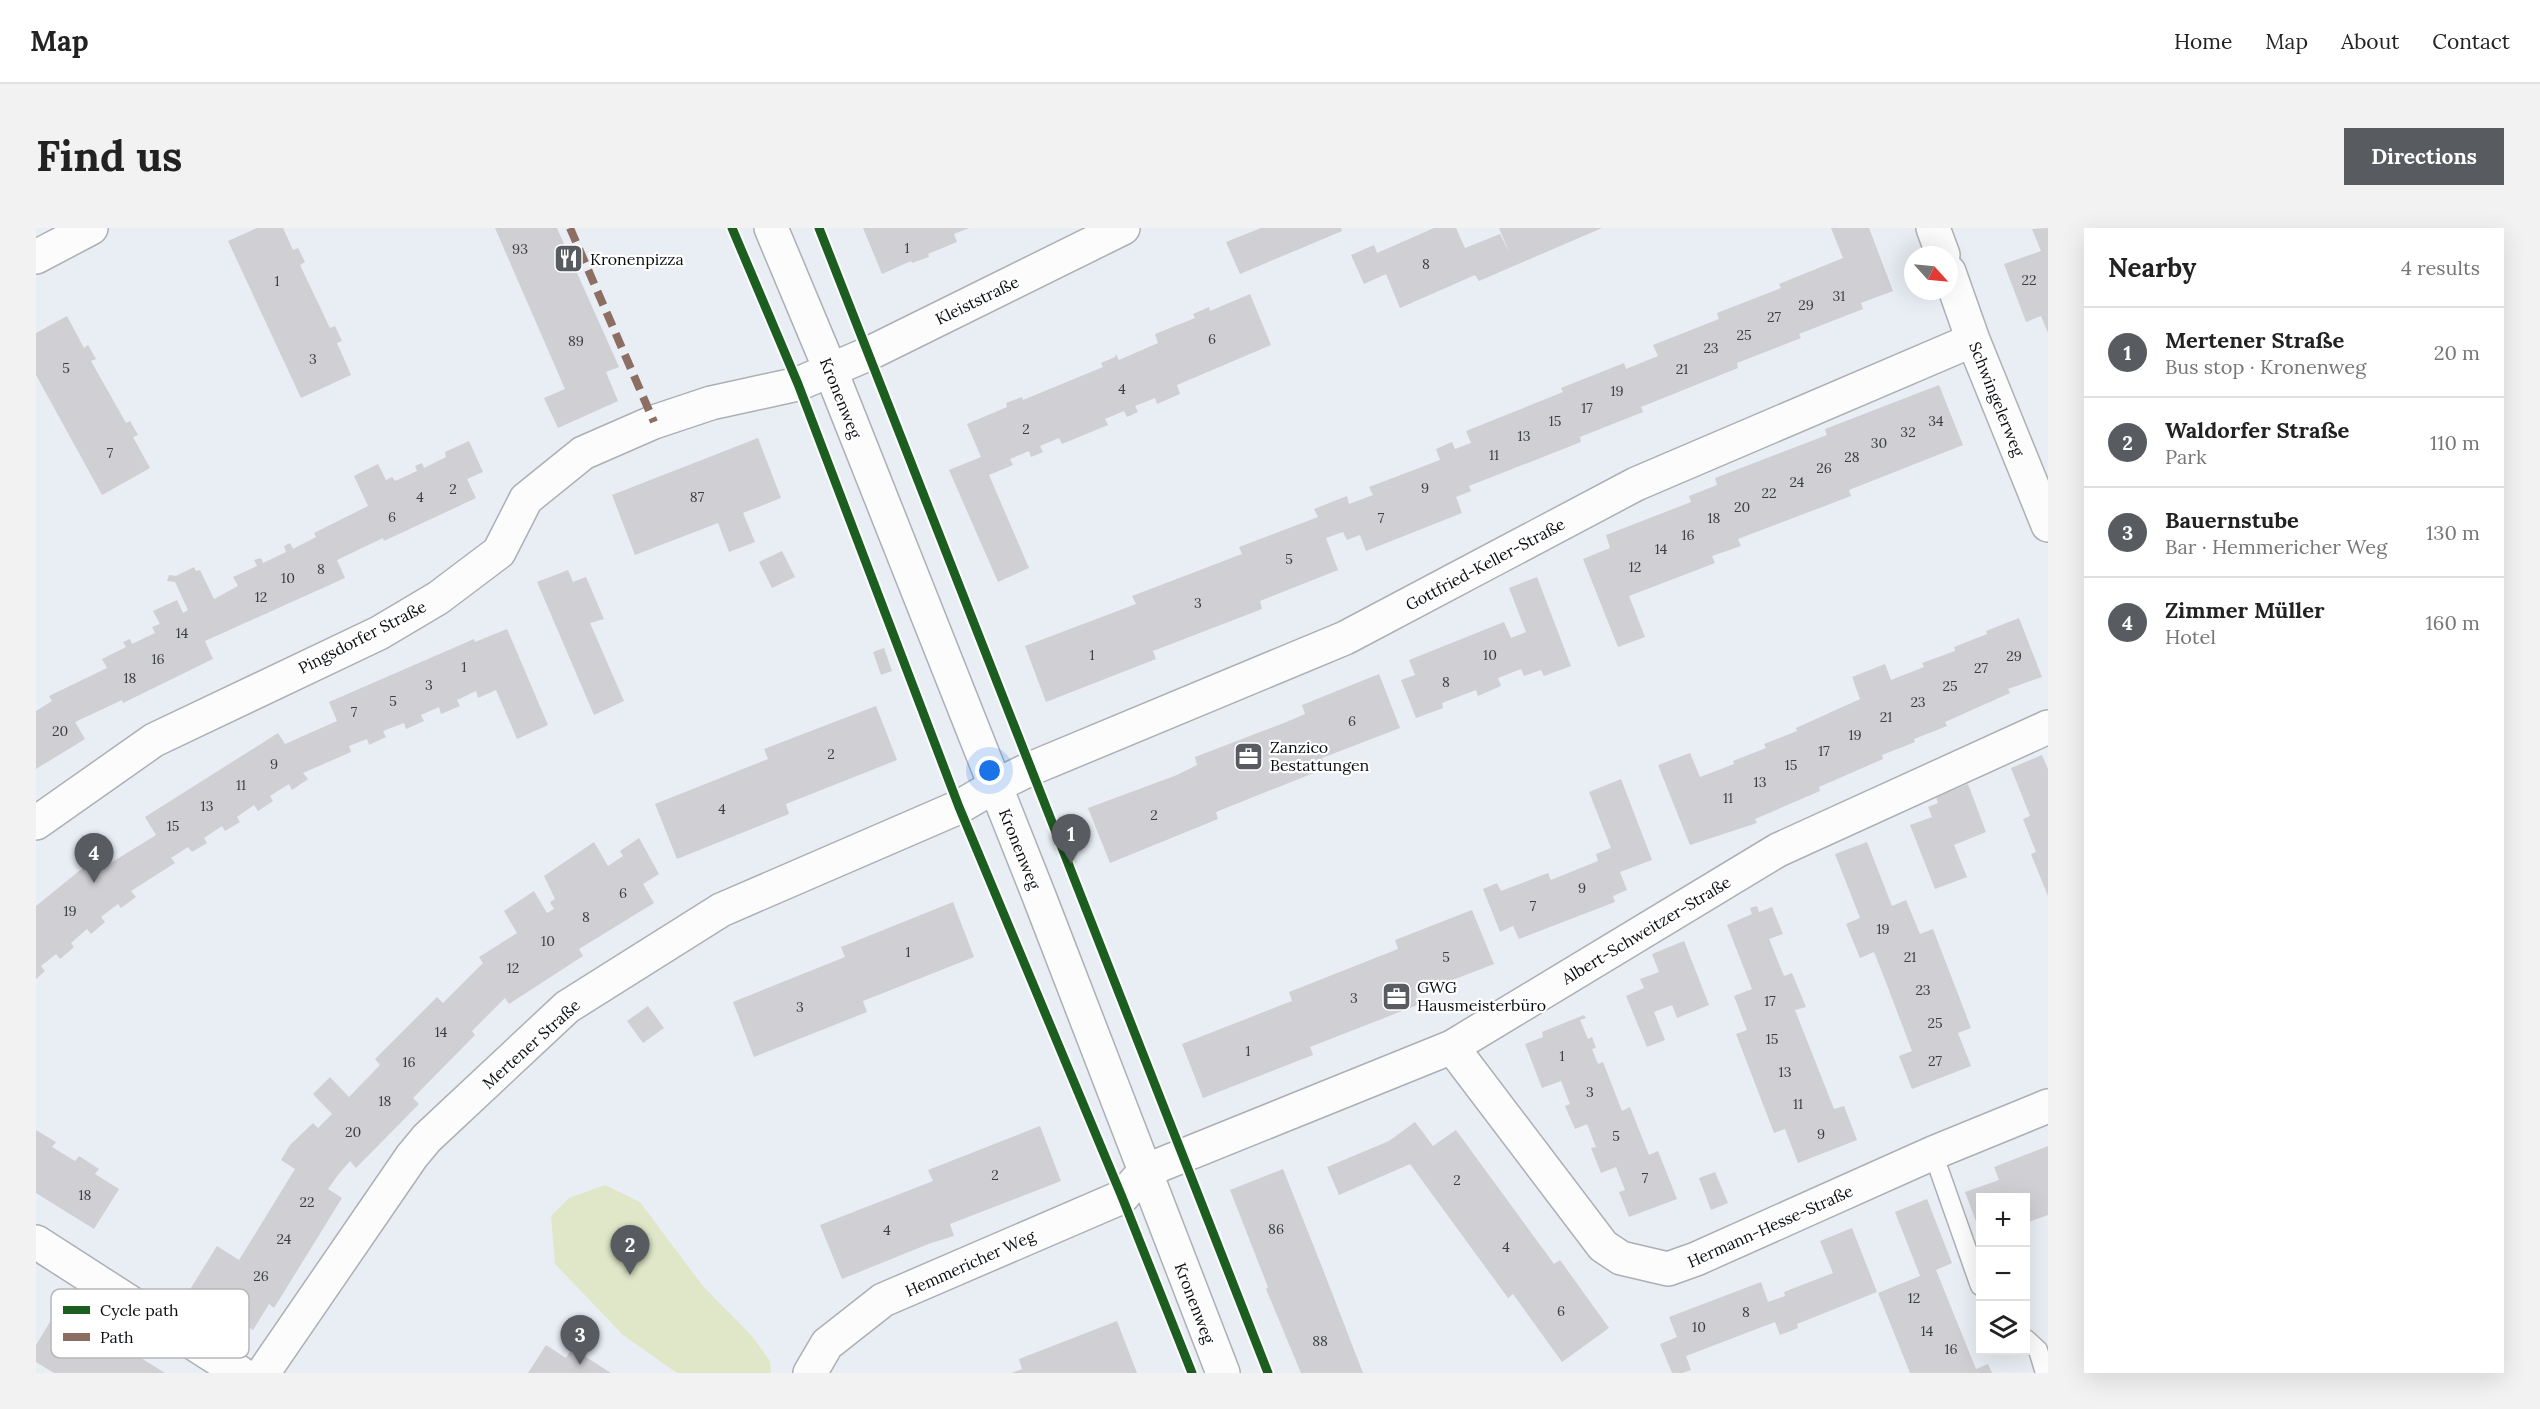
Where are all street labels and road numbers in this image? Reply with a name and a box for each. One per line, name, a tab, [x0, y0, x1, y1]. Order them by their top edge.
street label: Kleiststraße	[932, 271, 1022, 329]
street label: Schwingelerweg	[1965, 339, 2030, 460]
street label: Kronenweg	[816, 355, 867, 442]
street label: Gottfried-Keller-Straße	[1402, 513, 1568, 615]
street label: Pingsdorfer Straße	[295, 596, 430, 678]
street label: Kronenweg	[995, 806, 1046, 893]
street label: Albert-Schweitzer-Straße	[1557, 871, 1734, 989]
street label: Mertener Straße	[478, 995, 584, 1093]
street label: Hermann-Hesse-Straße	[1684, 1180, 1856, 1272]
street label: Hemmericher Weg	[902, 1225, 1039, 1301]
street label: Kronenweg	[1170, 1260, 1220, 1347]

